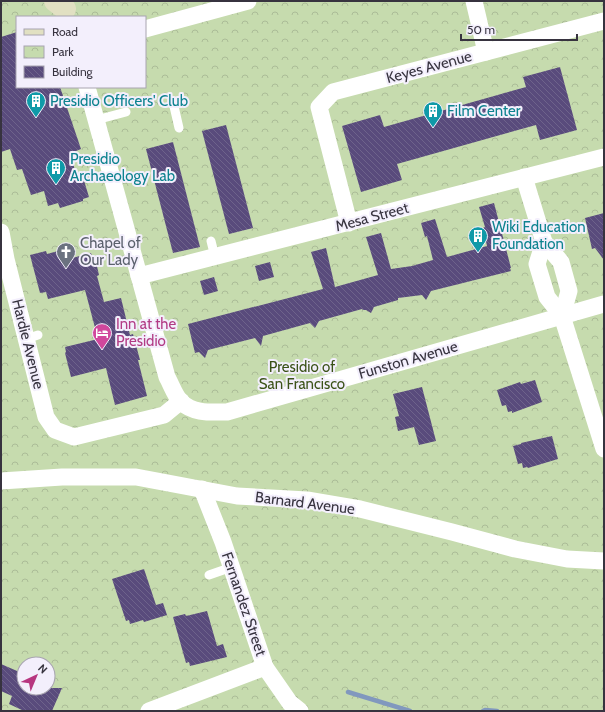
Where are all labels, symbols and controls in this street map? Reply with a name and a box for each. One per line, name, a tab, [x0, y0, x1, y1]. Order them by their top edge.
legend	[16, 16, 146, 88]
scale bar	[461, 16, 577, 42]
text: 50 m	[467, 22, 495, 37]
text: Road	[52, 24, 78, 39]
text: Park	[52, 44, 74, 59]
street label: Keyes Avenue	[384, 47, 474, 87]
text: Building	[52, 64, 94, 79]
building icon: Presidio Officers' Club	[25, 90, 47, 118]
place label: Presidio Officers' Club	[50, 92, 188, 110]
building icon: Film Center	[422, 100, 444, 128]
place label: Film Center	[447, 102, 521, 120]
place label: Presidio Archaeology Lab	[70, 150, 175, 185]
building icon: Presidio Archaeology Lab	[45, 157, 67, 185]
street label: Mesa Street	[333, 199, 411, 235]
place label: Wiki Education Foundation	[492, 218, 586, 253]
building icon: Wiki Education Foundation	[467, 225, 489, 253]
place label: Chapel of Our Lady	[80, 234, 141, 269]
church icon: Chapel of Our Lady	[55, 241, 77, 269]
street label: Hardie Avenue	[8, 297, 48, 391]
place label: Inn at the Presidio	[116, 315, 176, 350]
hotel icon: Inn at the Presidio	[91, 322, 113, 350]
street label: Funston Avenue	[356, 337, 460, 383]
park label: Presidio of San Francisco	[259, 358, 345, 393]
street label: Barnard Avenue	[254, 488, 356, 518]
street label: Fernandez Street	[218, 550, 270, 658]
north arrow	[16, 656, 56, 696]
text: N	[35, 661, 51, 677]

